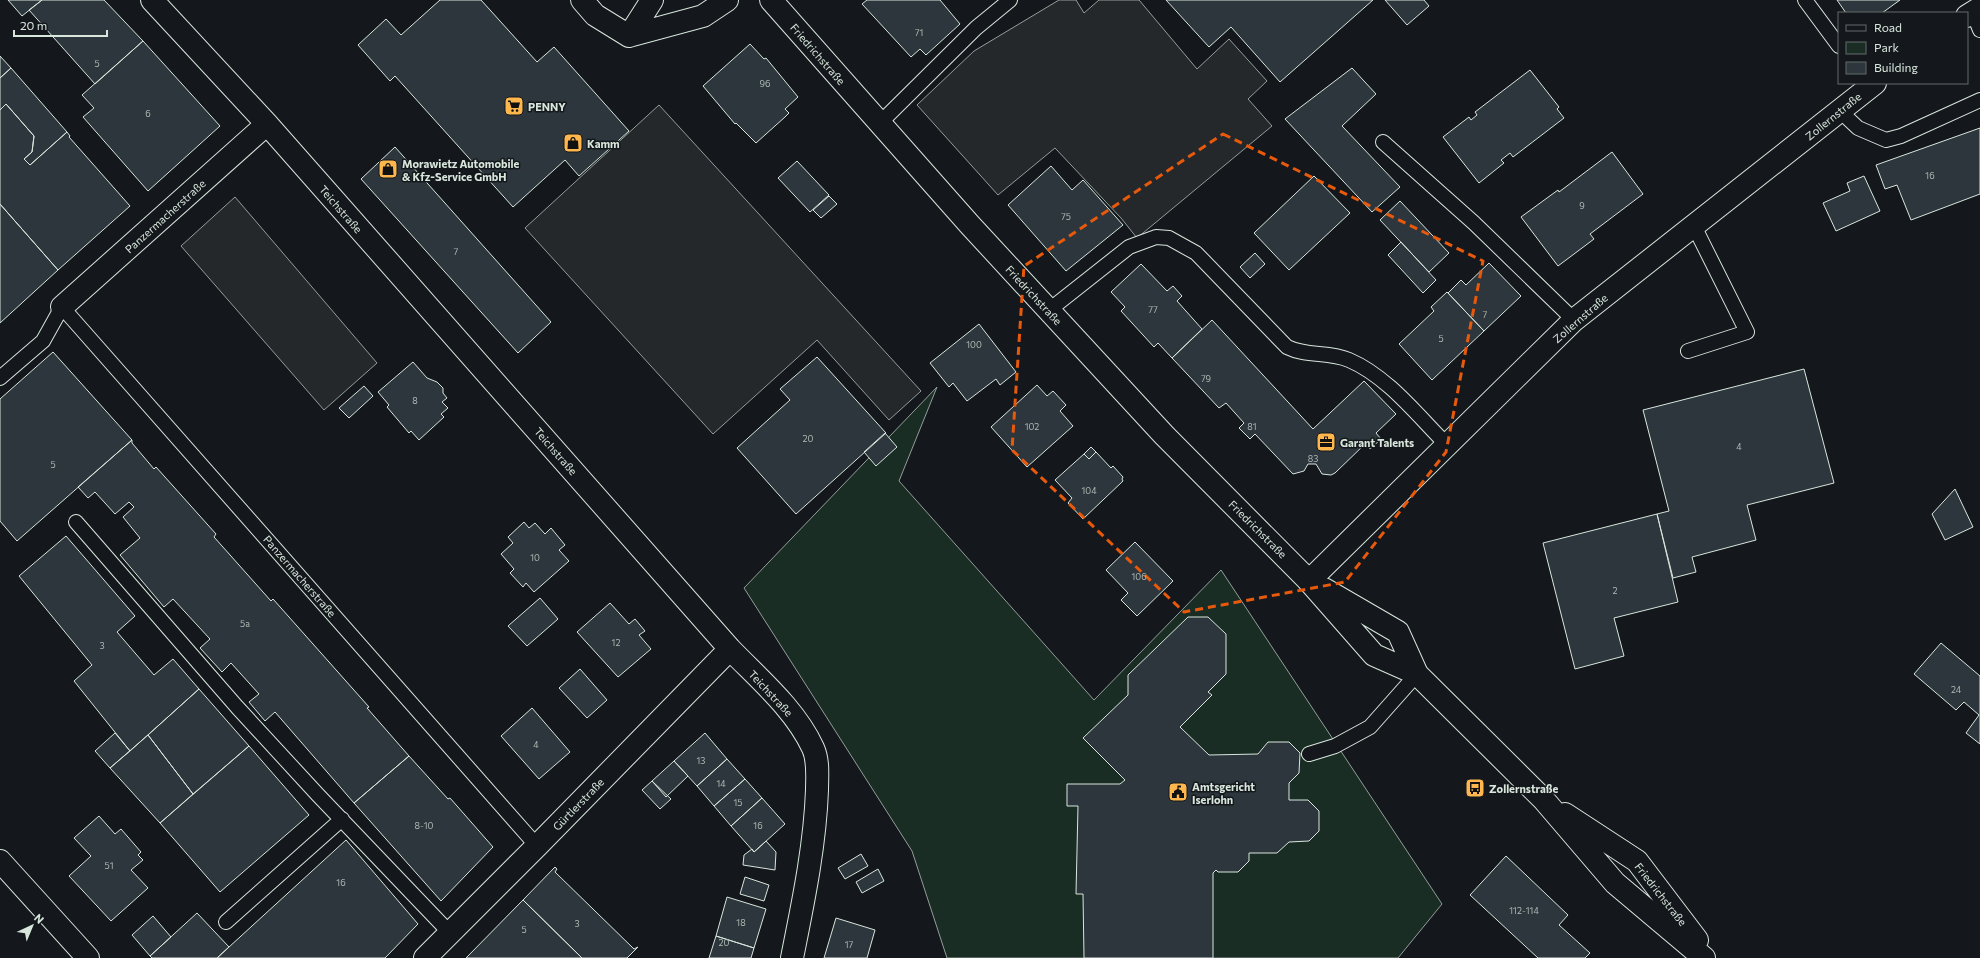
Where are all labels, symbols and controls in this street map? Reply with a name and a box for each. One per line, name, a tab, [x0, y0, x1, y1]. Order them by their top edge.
scale bar	[14, 12, 107, 38]
legend	[1838, 12, 1968, 84]
text: 20 m	[20, 18, 47, 32]
text: Road	[1874, 20, 1902, 34]
street label: Friedrichstraße	[788, 21, 848, 87]
house number: 71	[915, 27, 923, 38]
text: Park	[1874, 40, 1900, 54]
house number: 5	[94, 58, 100, 69]
text: Building	[1874, 60, 1918, 74]
house number: 96	[760, 78, 770, 89]
street label: Zollernstraße	[1802, 89, 1864, 142]
supermarket icon: PENNY	[503, 95, 525, 117]
place label: PENNY	[528, 100, 566, 113]
house number: 6	[145, 108, 151, 119]
shop icon: Kamm	[562, 132, 584, 154]
place label: Kamm	[587, 137, 620, 150]
place label: Morawietz Automobile & Kfz-Service GmbH	[402, 157, 520, 183]
shop icon: Morawietz Automobile & Kfz-Service GmbH	[377, 158, 399, 180]
house number: 16	[1925, 170, 1935, 181]
street label: Panzermacherstraße	[122, 176, 208, 256]
street label: Teichstraße	[317, 183, 365, 236]
house number: 9	[1579, 200, 1585, 211]
house number: 75	[1061, 211, 1071, 222]
house number: 7	[454, 246, 459, 257]
street label: Friedrichstraße	[1003, 263, 1065, 328]
street label: Zollernstraße	[1550, 291, 1610, 345]
house number: 77	[1148, 304, 1158, 315]
house number: 7	[1483, 309, 1488, 320]
house number: 5	[1438, 333, 1444, 344]
house number: 100	[966, 339, 982, 350]
house number: 79	[1201, 373, 1211, 384]
house number: 8	[412, 395, 418, 406]
house number: 102	[1025, 421, 1039, 432]
house number: 81	[1247, 421, 1257, 432]
street label: Teichstraße	[532, 425, 580, 478]
office icon: Garant Talents	[1315, 431, 1337, 453]
house number: 20	[803, 433, 814, 444]
place label: Garant Talents	[1340, 436, 1414, 449]
house number: 4	[1736, 441, 1742, 452]
house number: 83	[1308, 453, 1318, 464]
house number: 5	[50, 459, 56, 470]
house number: 104	[1081, 485, 1097, 496]
street label: Friedrichstraße	[1226, 497, 1290, 561]
street label: Panzermacherstraße	[261, 533, 339, 620]
house number: 10	[530, 552, 540, 563]
house number: 106	[1131, 571, 1147, 582]
house number: 2	[1613, 585, 1618, 596]
house number: 5a	[240, 618, 250, 629]
house number: 12	[612, 637, 620, 648]
house number: 3	[99, 640, 105, 651]
street label: Teichstraße	[746, 667, 796, 719]
house number: 24	[1951, 684, 1962, 695]
house number: 4	[533, 739, 539, 750]
house number: 13	[697, 755, 705, 766]
street label: Gürtlerstraße	[550, 775, 606, 833]
bus stop icon: Zollernstraße	[1464, 777, 1486, 799]
house number: 14	[716, 778, 726, 789]
place label: Amtsgericht Iserlohn	[1192, 780, 1255, 806]
public building icon: Amtsgericht Iserlohn	[1167, 781, 1189, 803]
place label: Zollernstraße	[1489, 782, 1558, 795]
house number: 15	[733, 797, 743, 808]
house number: 8-10	[415, 820, 434, 831]
house number: 16	[753, 820, 763, 831]
house number: 51	[104, 860, 114, 871]
street label: Friedrichstraße	[1632, 860, 1690, 928]
house number: 16	[336, 877, 346, 888]
house number: 112-114	[1509, 905, 1539, 916]
north arrow	[12, 906, 52, 946]
text: N	[32, 911, 47, 926]
house number: 18	[736, 917, 746, 928]
house number: 3	[574, 918, 580, 929]
house number: 5	[521, 924, 527, 935]
house number: 20	[719, 937, 730, 948]
house number: 17	[845, 939, 854, 950]

